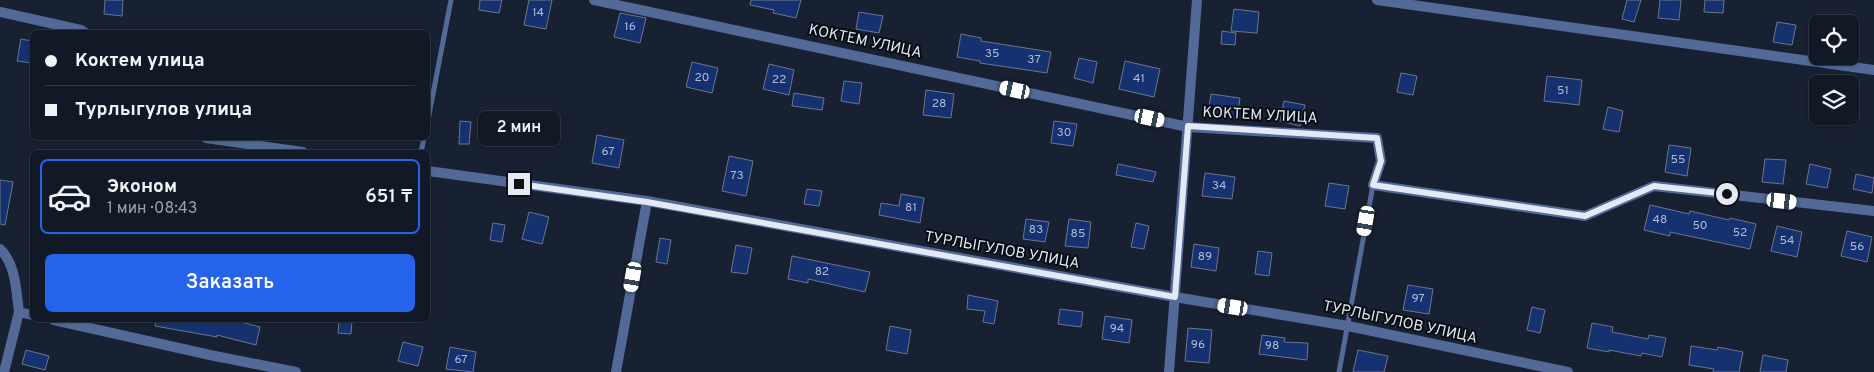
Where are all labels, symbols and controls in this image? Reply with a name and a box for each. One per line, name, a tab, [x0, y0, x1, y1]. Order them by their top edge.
house number: 14	[532, 5, 544, 21]
map controls	[1809, 15, 1859, 125]
button: locate	[1809, 15, 1859, 65]
house number: 16	[624, 19, 636, 35]
street label: КОКТЕМ УЛИЦА	[807, 21, 923, 63]
house number: 35	[985, 46, 999, 62]
text: Коктем улица	[75, 49, 205, 73]
house number: 37	[1027, 52, 1041, 68]
house number: 20	[694, 70, 710, 86]
house number: 41	[1133, 71, 1145, 87]
house number: 22	[772, 72, 786, 88]
button: layers	[1809, 75, 1859, 125]
car	[998, 80, 1031, 100]
house number: 51	[1557, 83, 1569, 99]
house number: 28	[932, 96, 946, 112]
text: Турлыгулов улица	[75, 98, 252, 122]
street label: КОКТЕМ УЛИЦА	[1202, 103, 1318, 129]
car	[1133, 108, 1166, 128]
callout: 2 мин	[478, 111, 560, 146]
text: 2 мин	[497, 118, 541, 138]
house number: 30	[1057, 125, 1071, 141]
house number: 67	[601, 144, 615, 160]
house number: 55	[1671, 152, 1685, 168]
house number: 73	[730, 168, 744, 184]
route end	[508, 173, 530, 195]
icon: car	[47, 174, 92, 219]
text: Эконом	[107, 175, 177, 199]
house number: 34	[1212, 178, 1226, 194]
route start	[1716, 183, 1738, 205]
text: 651 ₸	[365, 185, 413, 209]
car	[1766, 192, 1797, 210]
text: 1 мин · 08:43	[107, 199, 197, 219]
house number: 81	[905, 200, 917, 216]
car	[1356, 205, 1375, 237]
house number: 48	[1653, 212, 1667, 228]
house number: 50	[1692, 218, 1708, 234]
house number: 83	[1029, 222, 1043, 238]
house number: 52	[1733, 225, 1747, 241]
house number: 85	[1071, 226, 1085, 242]
street label: ТУРЛЫГУЛОВ УЛИЦА	[923, 228, 1081, 274]
house number: 54	[1779, 233, 1795, 249]
house number: 56	[1850, 239, 1864, 255]
house number: 89	[1198, 249, 1212, 265]
button: Заказать	[45, 254, 415, 312]
car	[623, 261, 642, 293]
house number: 82	[815, 264, 829, 280]
house number: 97	[1411, 291, 1425, 307]
car	[1217, 297, 1248, 317]
street label: ТУРЛЫГУЛОВ УЛИЦА	[1321, 297, 1479, 349]
house number: 94	[1110, 321, 1124, 337]
house number: 96	[1191, 337, 1205, 353]
house number: 98	[1265, 338, 1279, 354]
house number: 67	[454, 352, 468, 368]

